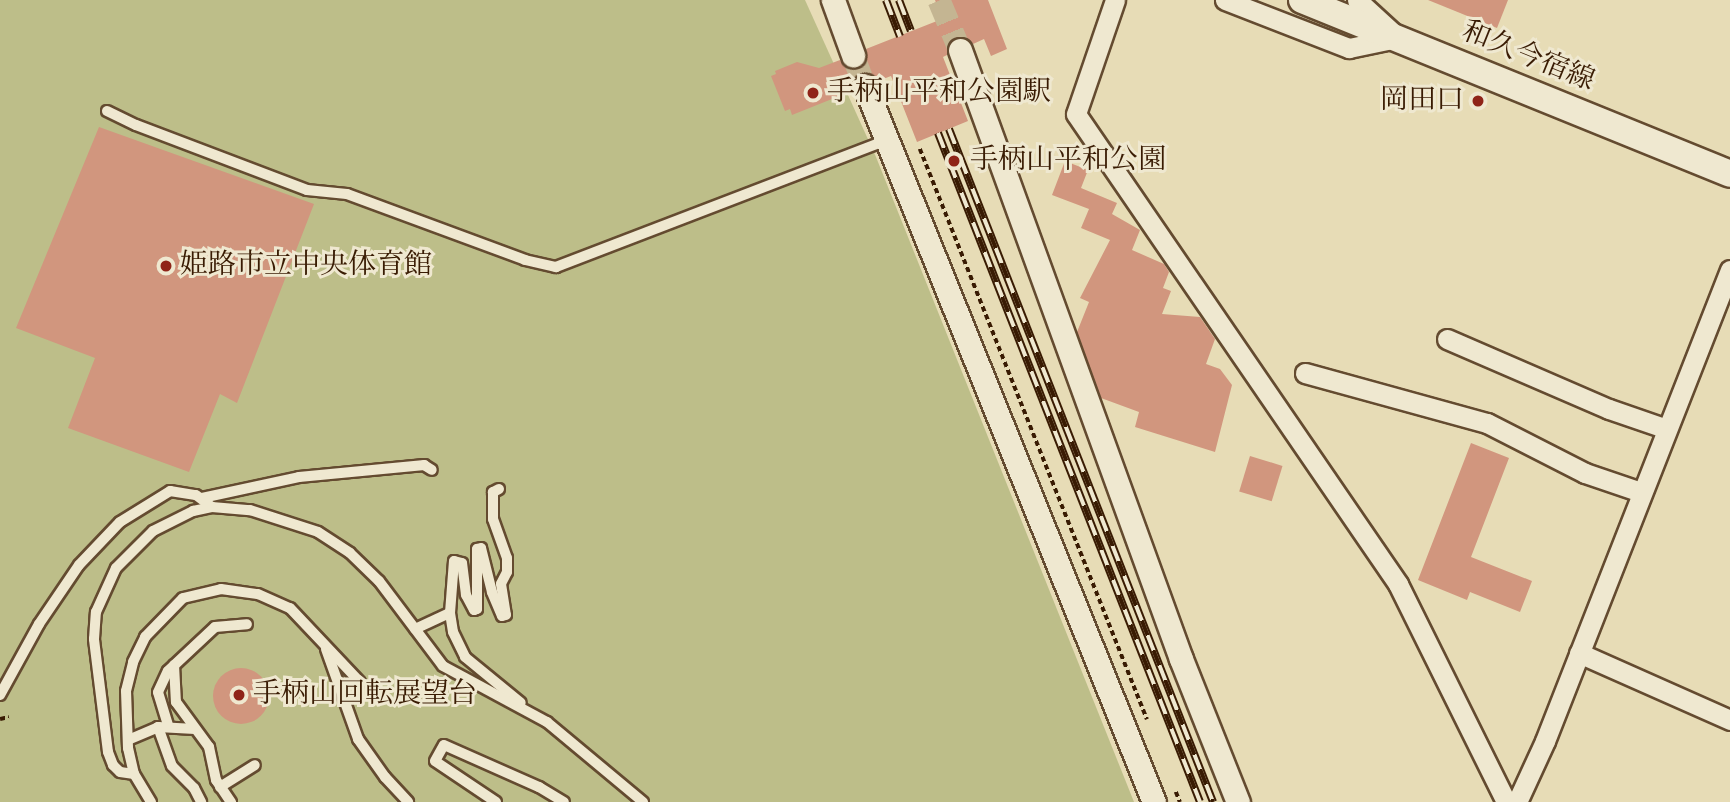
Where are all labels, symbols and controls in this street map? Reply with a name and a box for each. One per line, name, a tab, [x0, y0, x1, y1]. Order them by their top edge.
street label: 和久今宿線	[1457, 15, 1599, 99]
place label: 手柄山平和公園駅	[827, 76, 1051, 110]
place label: 岡田口	[1380, 84, 1464, 118]
marker: 手柄山平和公園駅	[805, 85, 821, 101]
marker: 岡田口	[1470, 93, 1486, 109]
place label: 手柄山平和公園	[970, 144, 1166, 178]
marker: 手柄山平和公園	[944, 151, 964, 171]
place label: 姫路市立中央体育館	[180, 249, 432, 283]
marker: 姫路市立中央体育館	[158, 258, 174, 274]
place label: 手柄山回転展望台	[253, 678, 477, 712]
marker: 手柄山回転展望台	[231, 687, 247, 703]

